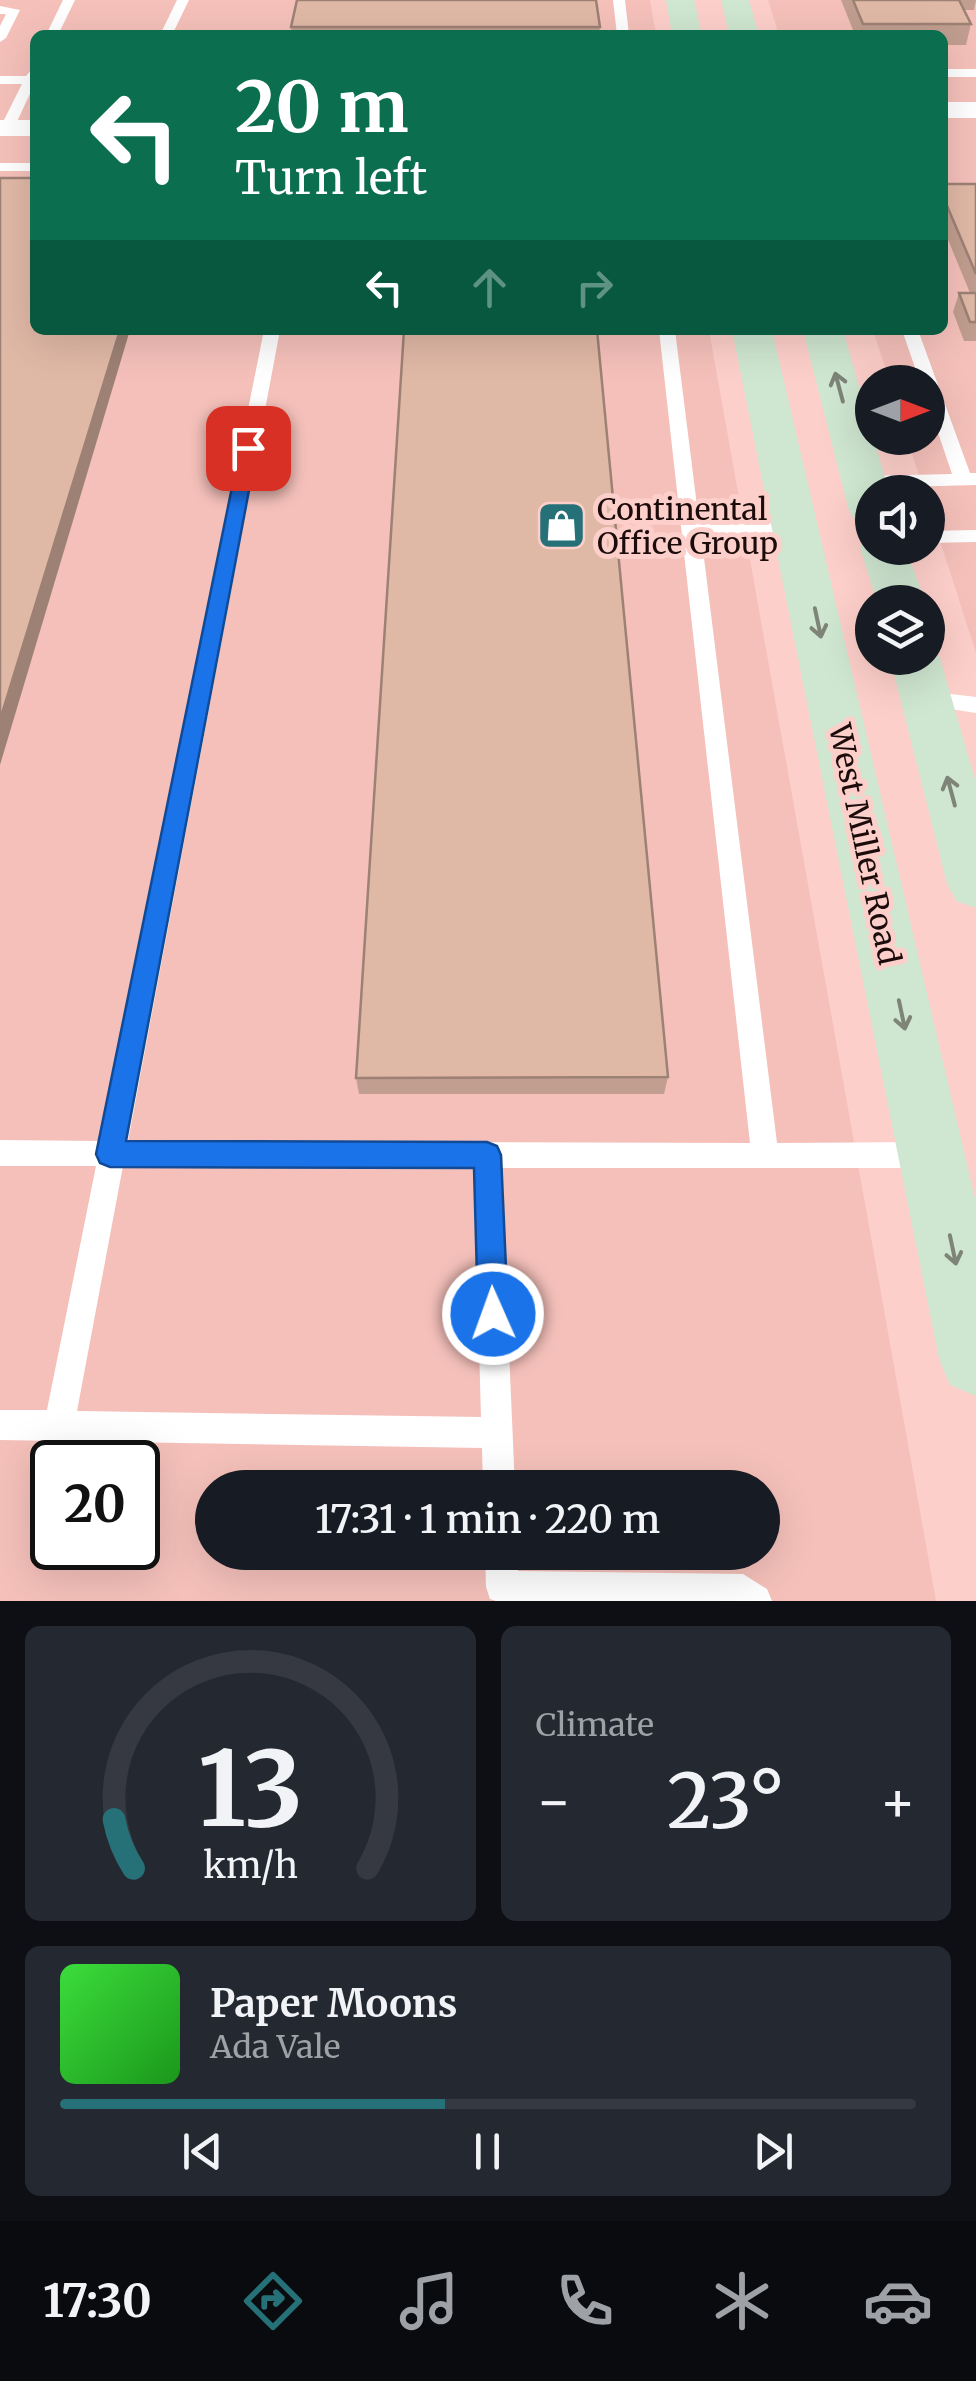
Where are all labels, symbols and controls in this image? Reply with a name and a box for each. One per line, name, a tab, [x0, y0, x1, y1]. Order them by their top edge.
text: 20 m	[235, 63, 409, 151]
icon: left	[70, 70, 200, 200]
text: Turn left	[235, 150, 427, 206]
icon: left	[357, 260, 412, 315]
icon: ahead	[462, 260, 517, 315]
icon: right	[567, 260, 622, 315]
north arrow	[855, 365, 945, 455]
map controls	[855, 365, 945, 675]
one-way arrow	[828, 372, 847, 403]
pin	[206, 406, 291, 491]
icon: arrive	[221, 421, 276, 476]
button: sound	[855, 475, 945, 565]
place label: Continental Office Group	[597, 490, 778, 562]
shop icon: Continental Office Group	[536, 500, 588, 552]
button: layers	[855, 585, 945, 675]
one-way arrow	[810, 606, 828, 638]
street label: West Miller Road	[821, 719, 909, 968]
one-way arrow	[941, 776, 960, 807]
one-way arrow	[894, 998, 912, 1030]
one-way arrow	[944, 1234, 963, 1266]
position arrow	[441, 1262, 545, 1366]
speed limit sign: 20	[30, 1440, 160, 1570]
text: 17:31 · 1 min · 220 m	[315, 1496, 660, 1543]
text: Climate	[536, 1705, 654, 1745]
text: 13	[197, 1724, 303, 1854]
text: 23°	[667, 1754, 785, 1848]
text: −	[536, 1767, 572, 1836]
text: +	[879, 1767, 916, 1836]
text: km/h	[203, 1843, 298, 1888]
text: Paper Moons	[210, 1980, 457, 2027]
text: Ada Vale	[210, 2027, 340, 2067]
icon: previous	[175, 2124, 230, 2179]
icon: pause	[460, 2124, 515, 2179]
icon: next	[746, 2124, 801, 2179]
icon: directions	[238, 2266, 308, 2336]
icon: music	[394, 2266, 464, 2336]
icon: phone	[550, 2266, 620, 2336]
icon: climate	[707, 2266, 777, 2336]
icon: car	[863, 2266, 933, 2336]
text: 17:30	[43, 2273, 152, 2329]

